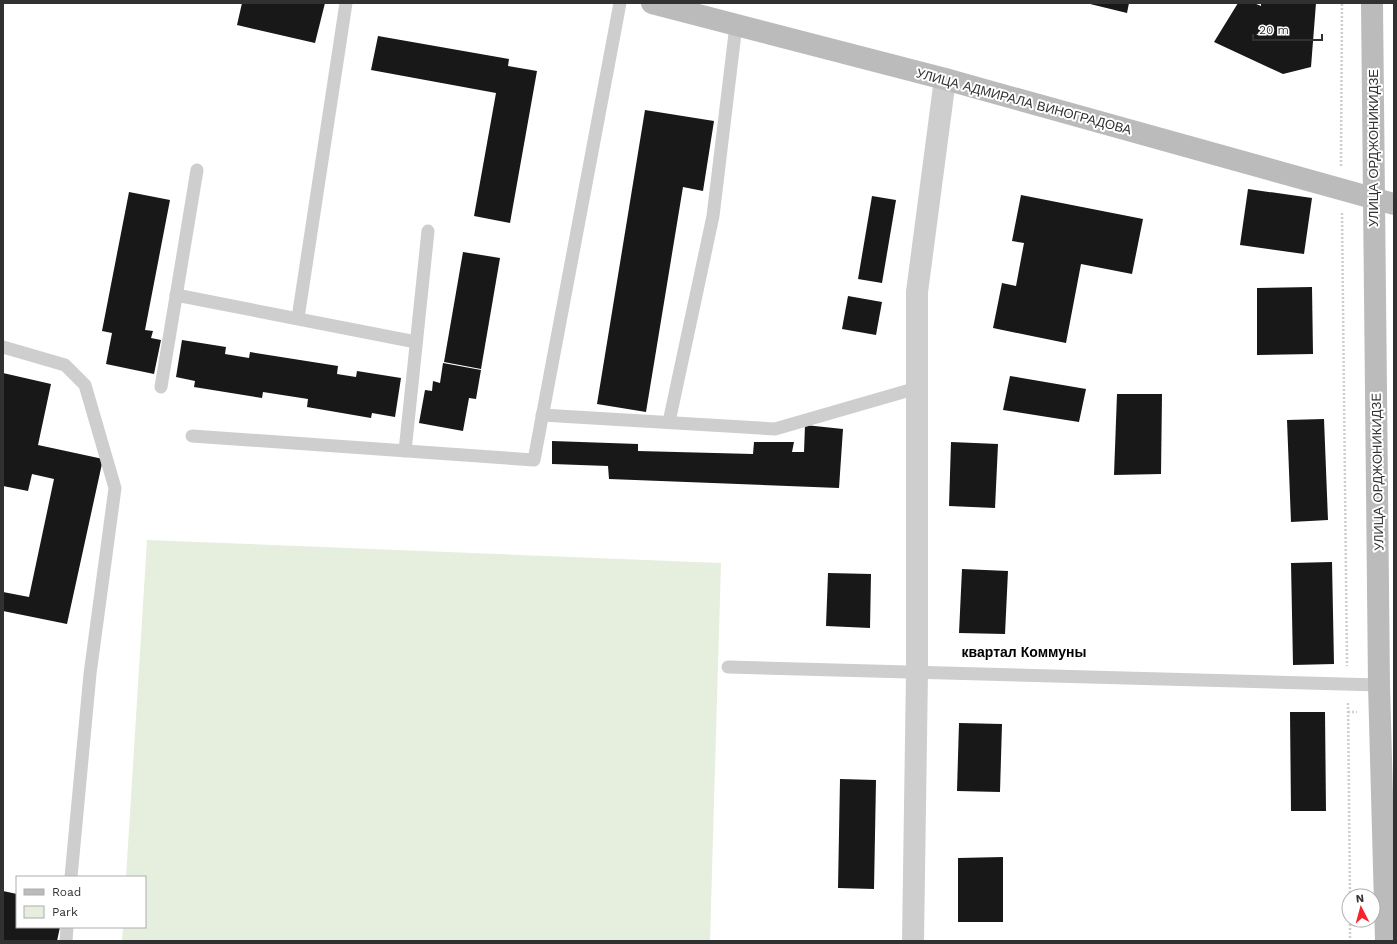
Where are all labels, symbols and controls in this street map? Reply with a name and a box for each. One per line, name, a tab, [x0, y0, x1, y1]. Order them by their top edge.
scale bar	[1253, 16, 1322, 42]
text: 20 m	[1259, 23, 1289, 37]
street label: УЛИЦА АДМИРАЛА ВИНОГРАДОВА	[915, 65, 1133, 138]
street label: УЛИЦА ОРДЖОНИКИДЗЕ	[1366, 69, 1381, 227]
street label: УЛИЦА ОРДЖОНИКИДЗЕ	[1369, 393, 1386, 551]
district label: квартал Коммуны	[962, 644, 1086, 660]
legend	[16, 876, 146, 928]
text: Road	[52, 885, 81, 899]
north arrow	[1341, 888, 1381, 928]
text: N	[1355, 892, 1365, 905]
text: Park	[52, 905, 78, 919]

